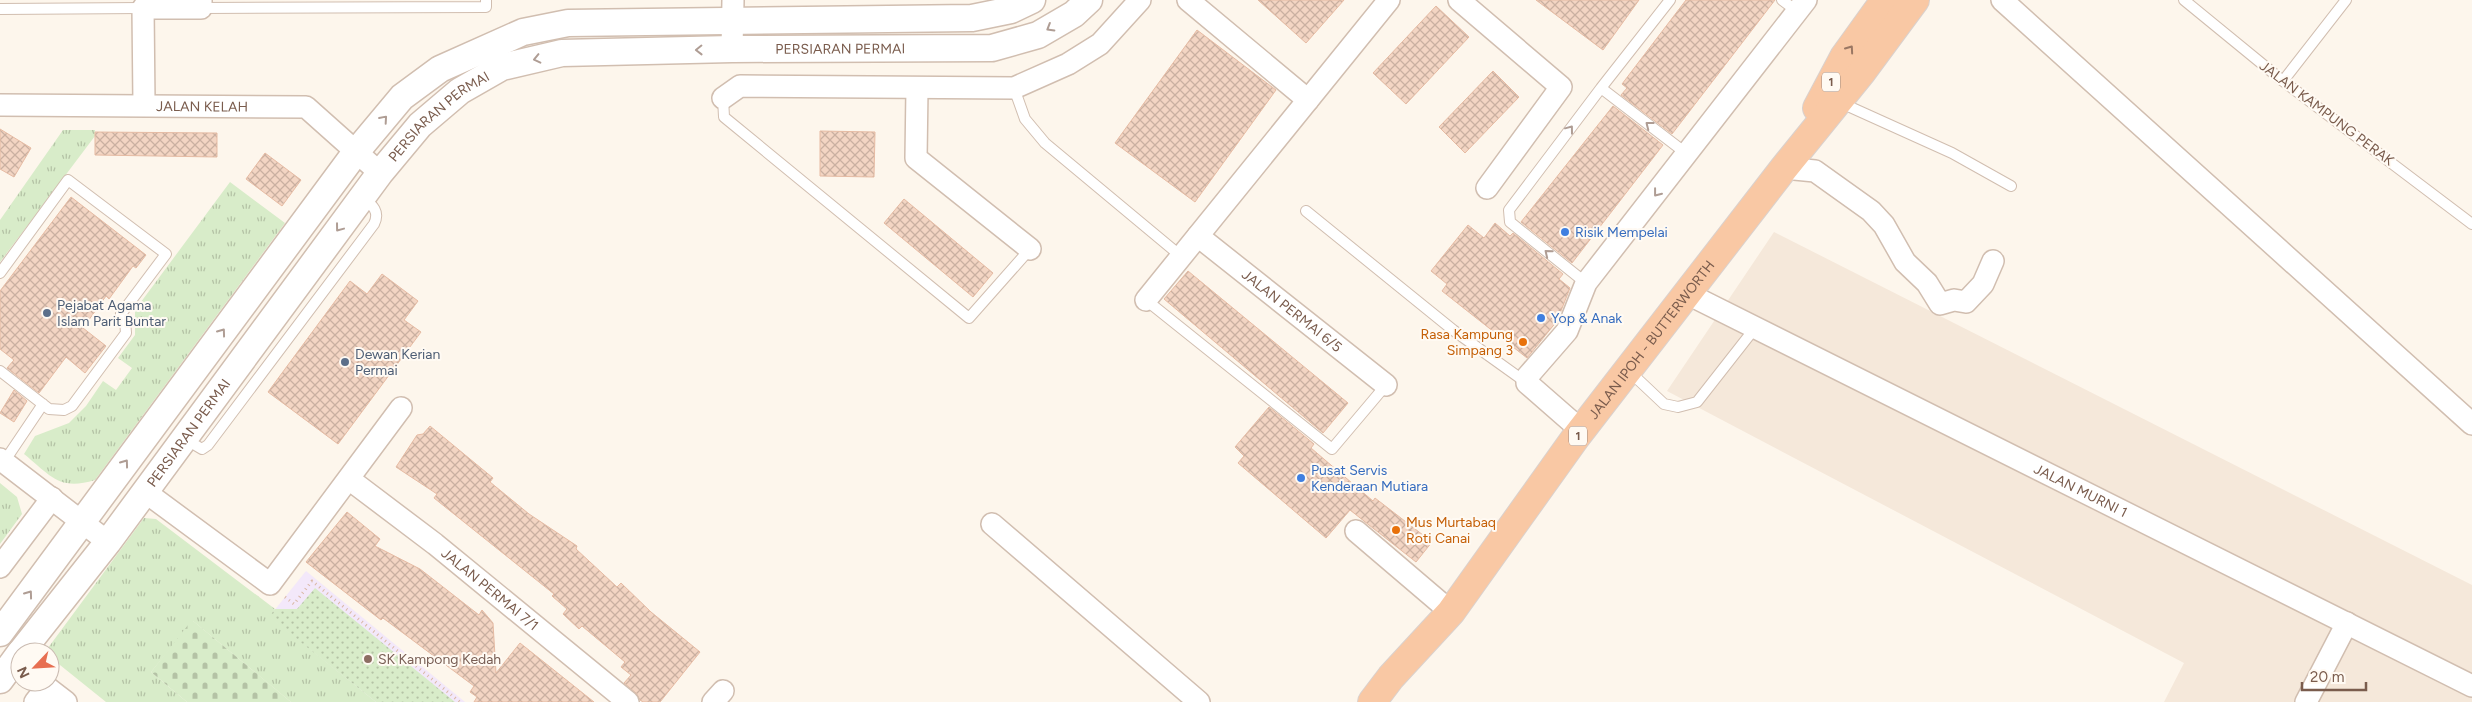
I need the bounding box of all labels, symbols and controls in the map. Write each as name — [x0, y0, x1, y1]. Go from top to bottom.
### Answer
one-way arrow — [1046, 22, 1055, 32]
street label: PERSIARAN PERMAI — [775, 40, 905, 58]
one-way arrow — [694, 45, 702, 55]
one-way arrow — [1844, 45, 1853, 55]
one-way arrow — [532, 53, 541, 64]
street label: JALAN KAMPUNG PERAK — [2256, 57, 2398, 170]
street label: PERSIARAN PERMAI — [385, 68, 493, 165]
road number: 1 — [1822, 72, 1840, 91]
street label: JALAN KELAH — [156, 98, 248, 116]
one-way arrow — [378, 116, 386, 125]
one-way arrow — [1645, 121, 1654, 130]
one-way arrow — [1564, 125, 1573, 135]
one-way arrow — [1654, 187, 1663, 197]
one-way arrow — [336, 222, 345, 232]
place label: Risik Mempelai — [1575, 224, 1668, 241]
marker: Risik Mempelai — [1559, 226, 1571, 238]
one-way arrow — [1545, 250, 1554, 258]
street label: JALAN IPOH - BUTTERWORTH — [1585, 257, 1718, 423]
street label: JALAN PERMAI 6/5 — [1238, 266, 1345, 356]
place label: Pejabat Agama Islam Parit Buntar — [57, 297, 166, 330]
marker: Pejabat Agama Islam Parit Buntar — [41, 307, 53, 319]
place label: Yop & Anak — [1551, 310, 1622, 327]
marker: Yop & Anak — [1535, 312, 1547, 324]
place label: Rasa Kampung Simpang 3 — [1420, 326, 1513, 359]
one-way arrow — [216, 328, 225, 338]
marker: Rasa Kampung Simpang 3 — [1517, 336, 1529, 348]
place label: Dewan Kerian Permai — [355, 346, 440, 379]
marker: Dewan Kerian Permai — [339, 356, 351, 368]
street label: PERSIARAN PERMAI — [144, 376, 234, 490]
road number: 1 — [1569, 426, 1587, 446]
one-way arrow — [120, 460, 128, 469]
street label: JALAN MURNI 1 — [2031, 460, 2130, 521]
place label: Pusat Servis Kenderaan Mutiara — [1311, 462, 1428, 495]
marker: Pusat Servis Kenderaan Mutiara — [1295, 472, 1307, 484]
place label: Mus Murtabaq Roti Canai — [1406, 514, 1496, 547]
marker: Mus Murtabaq Roti Canai — [1390, 524, 1402, 536]
street label: JALAN PERMAI 7/1 — [438, 545, 542, 634]
one-way arrow — [23, 590, 32, 600]
north arrow — [10, 642, 60, 692]
place label: SK Kampong Kedah — [378, 651, 501, 668]
marker: SK Kampong Kedah — [362, 653, 374, 665]
scale bar — [2302, 660, 2366, 692]
text: N — [14, 664, 34, 681]
text: 20 m — [2310, 668, 2344, 686]

